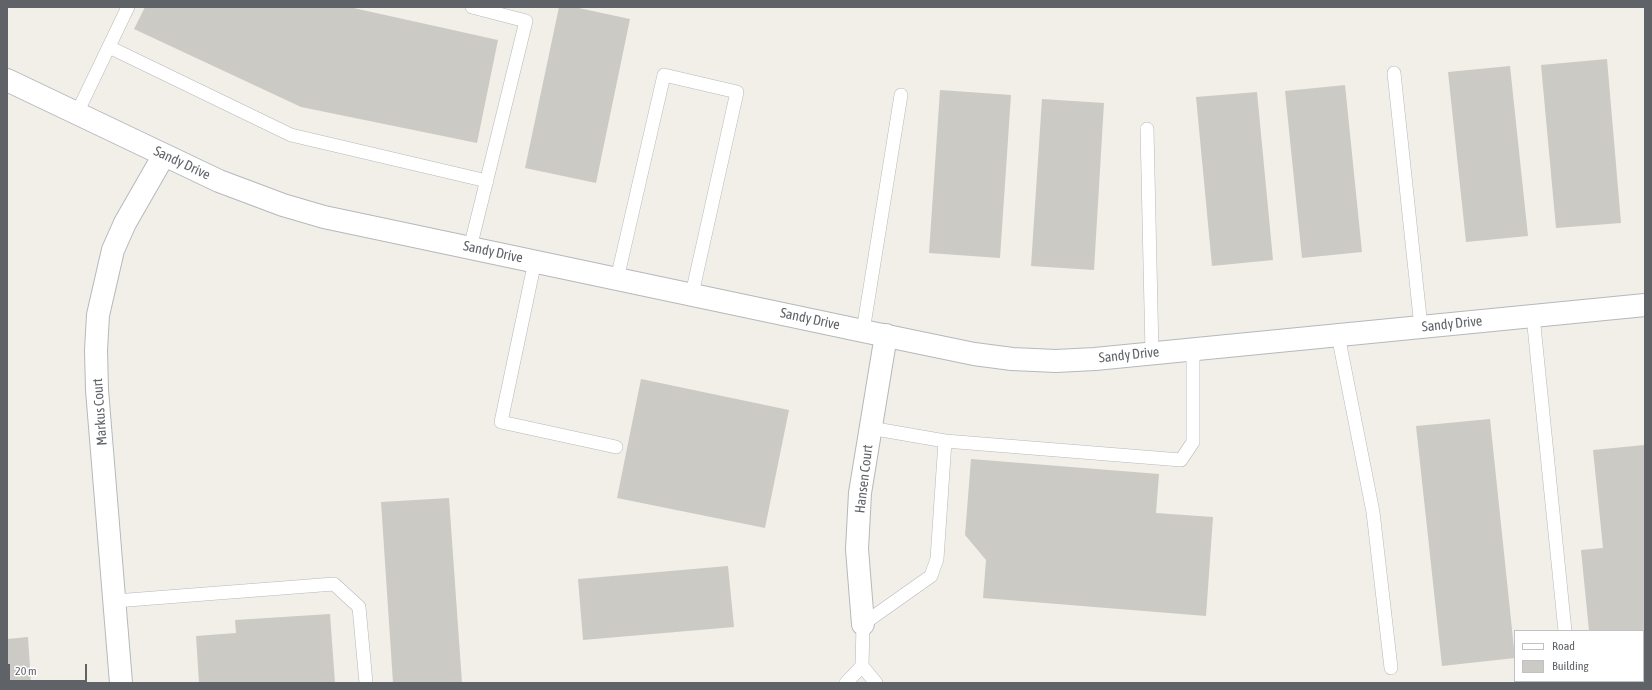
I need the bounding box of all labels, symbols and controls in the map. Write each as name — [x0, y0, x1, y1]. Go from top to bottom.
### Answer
street label: Sandy Drive — [151, 143, 213, 183]
street label: Sandy Drive — [462, 237, 524, 267]
street label: Sandy Drive — [779, 304, 841, 334]
street label: Sandy Drive — [1421, 312, 1483, 336]
street label: Sandy Drive — [1098, 343, 1160, 367]
street label: Markus Court — [89, 378, 111, 446]
street label: Hansen Court — [851, 444, 877, 514]
legend — [1514, 630, 1644, 682]
text: Road — [1552, 639, 1575, 653]
scale bar — [10, 656, 89, 682]
text: Building — [1552, 659, 1589, 673]
text: 20 m — [15, 664, 37, 678]

